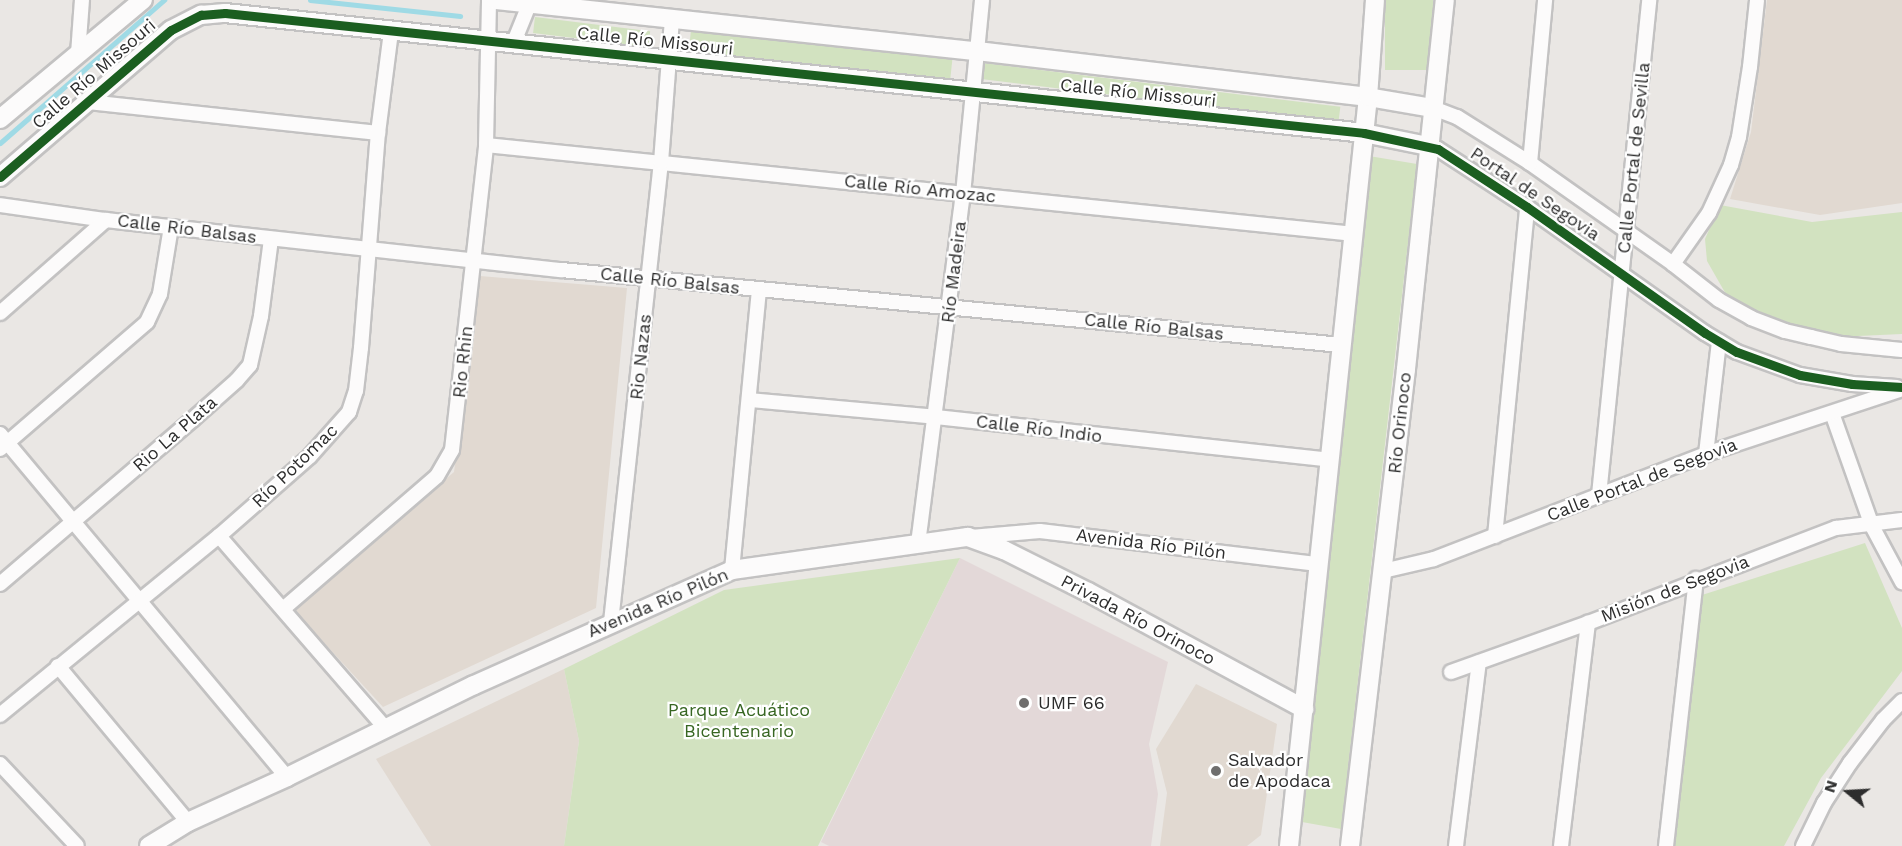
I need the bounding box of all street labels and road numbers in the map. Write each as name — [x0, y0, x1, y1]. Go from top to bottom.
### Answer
street label: Calle Río Missouri — [28, 14, 160, 134]
street label: Calle Río Missouri — [576, 22, 734, 60]
street label: Calle Portal de Sevilla — [1613, 61, 1655, 255]
street label: Calle Río Missouri — [1059, 74, 1217, 112]
street label: Portal de Segovia — [1466, 142, 1604, 246]
street label: Calle Río Amozac — [843, 170, 997, 208]
street label: Calle Río Balsas — [116, 210, 258, 248]
street label: Río Madeira — [937, 220, 971, 324]
street label: Calle Río Balsas — [599, 263, 741, 299]
street label: Calle Río Balsas — [1083, 309, 1225, 345]
street label: Rio Nazas — [626, 313, 656, 401]
street label: Rio Rhin — [448, 325, 478, 399]
street label: Río Orinoco — [1384, 371, 1416, 475]
street label: Rio La Plata — [128, 391, 222, 477]
street label: Calle Río Indio — [975, 411, 1103, 447]
street label: Río Potomac — [248, 420, 342, 512]
street label: Calle Portal de Segovia — [1544, 434, 1740, 526]
street label: Avenida Río Pilón — [1075, 524, 1227, 564]
street label: Misión de Segovia — [1598, 551, 1752, 627]
street label: Avenida Río Pilón — [584, 563, 732, 643]
street label: Privada Río Orinoco — [1057, 570, 1219, 670]

